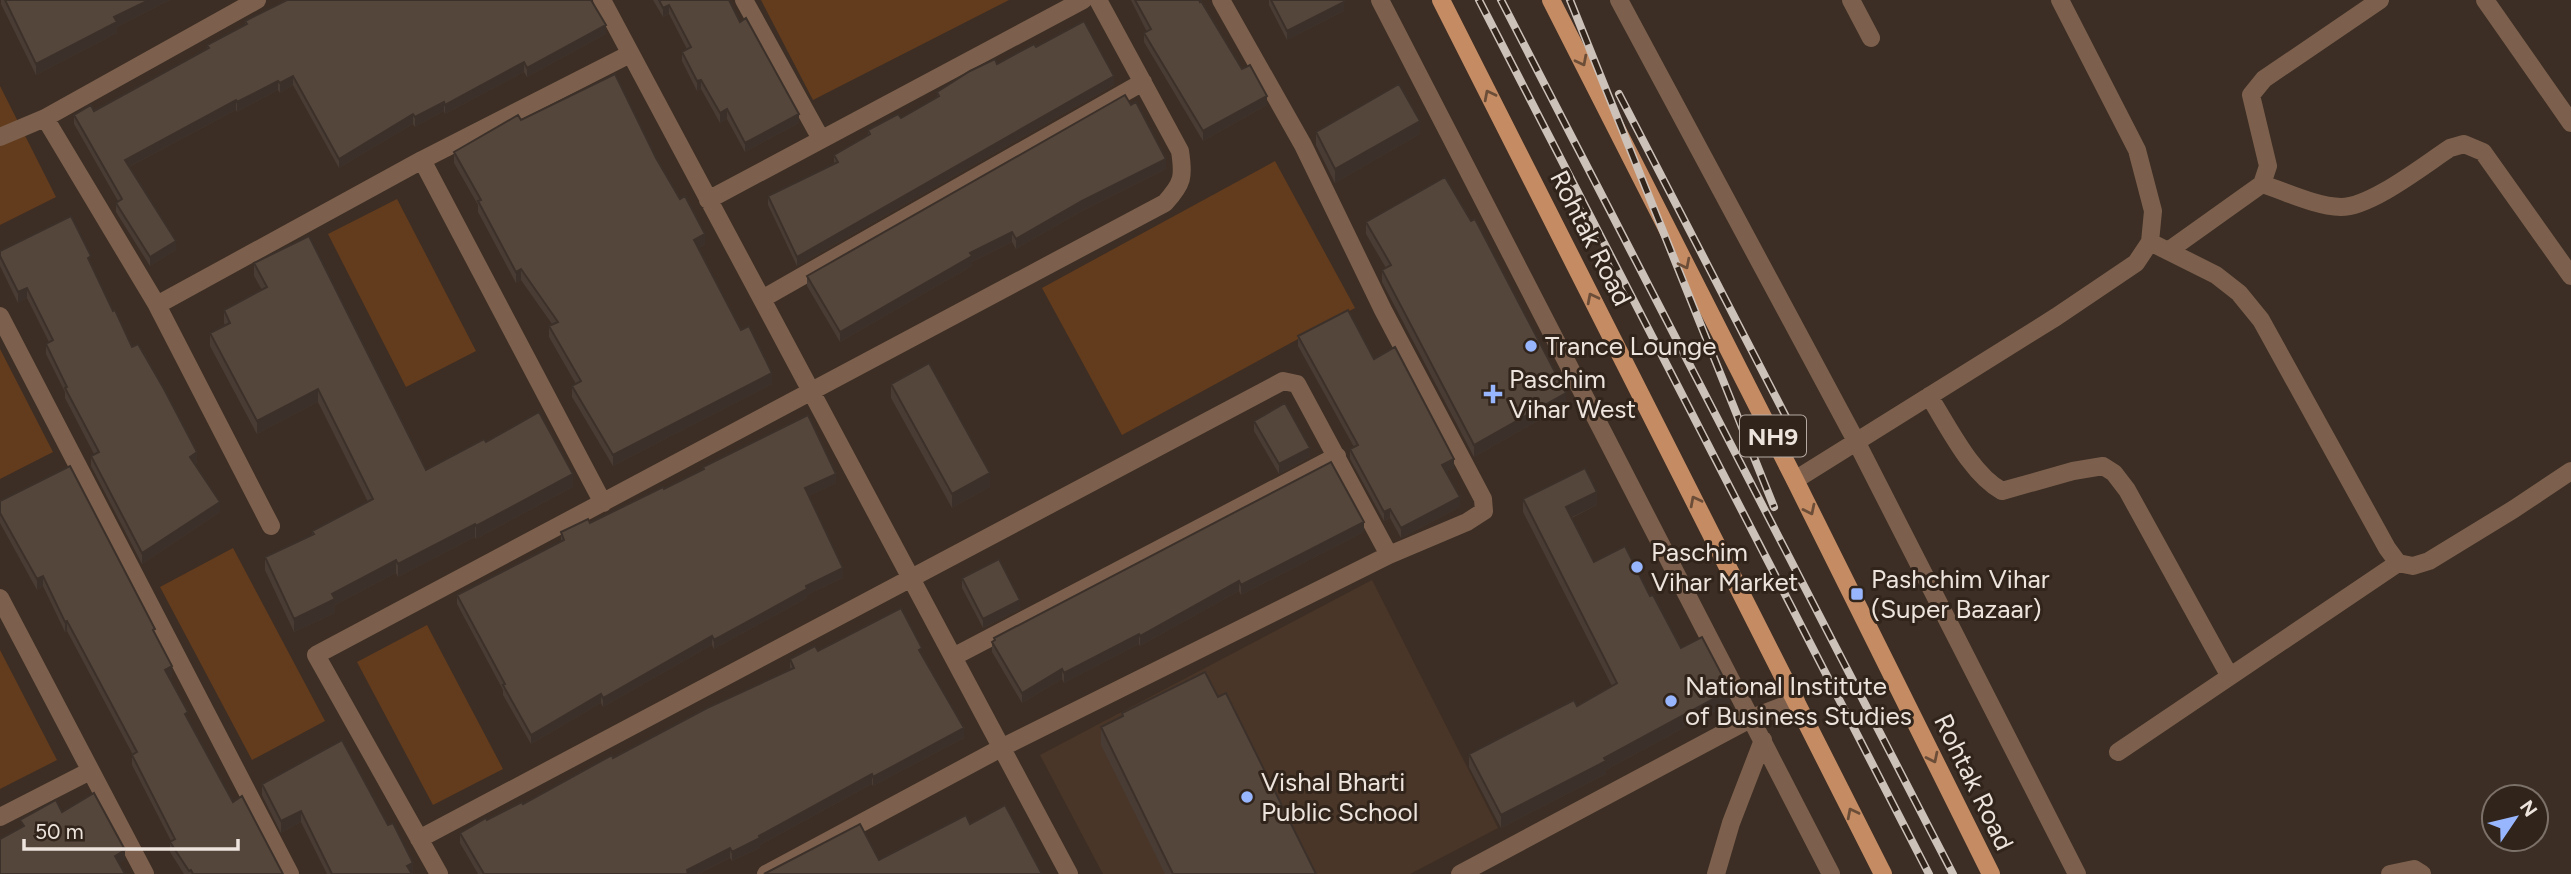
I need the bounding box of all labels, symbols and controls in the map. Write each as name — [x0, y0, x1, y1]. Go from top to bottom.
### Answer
one-way arrow — [1574, 54, 1588, 66]
one-way arrow — [1484, 90, 1498, 102]
street label: Rohtak Road — [1543, 165, 1639, 311]
one-way arrow — [1677, 257, 1691, 269]
one-way arrow — [1586, 293, 1600, 305]
place label: Trance Lounge — [1545, 330, 1716, 362]
marker: Trance Lounge — [1523, 338, 1539, 354]
place label: Paschim Vihar West — [1509, 363, 1636, 425]
marker: Paschim Vihar West — [1483, 384, 1503, 404]
road number: NH9 — [1740, 416, 1806, 456]
one-way arrow — [1689, 496, 1703, 508]
one-way arrow — [1802, 503, 1816, 515]
place label: Paschim Vihar Market — [1651, 536, 1799, 598]
marker: Paschim Vihar Market — [1629, 559, 1645, 575]
place label: Pashchim Vihar (Super Bazaar) — [1871, 563, 2050, 625]
marker: Pashchim Vihar (Super Bazaar) — [1849, 586, 1865, 602]
place label: National Institute of Business Studies — [1685, 670, 1912, 732]
marker: National Institute of Business Studies — [1663, 693, 1679, 709]
street label: Rohtak Road — [1927, 709, 2021, 855]
one-way arrow — [1925, 751, 1939, 763]
place label: Vishal Bharti Public School — [1261, 766, 1418, 828]
north arrow — [2480, 783, 2550, 853]
marker: Vishal Bharti Public School — [1239, 789, 1255, 805]
text: N — [2515, 796, 2542, 821]
scale bar — [24, 808, 238, 852]
one-way arrow — [1847, 808, 1861, 820]
text: 50 m — [35, 819, 84, 844]

